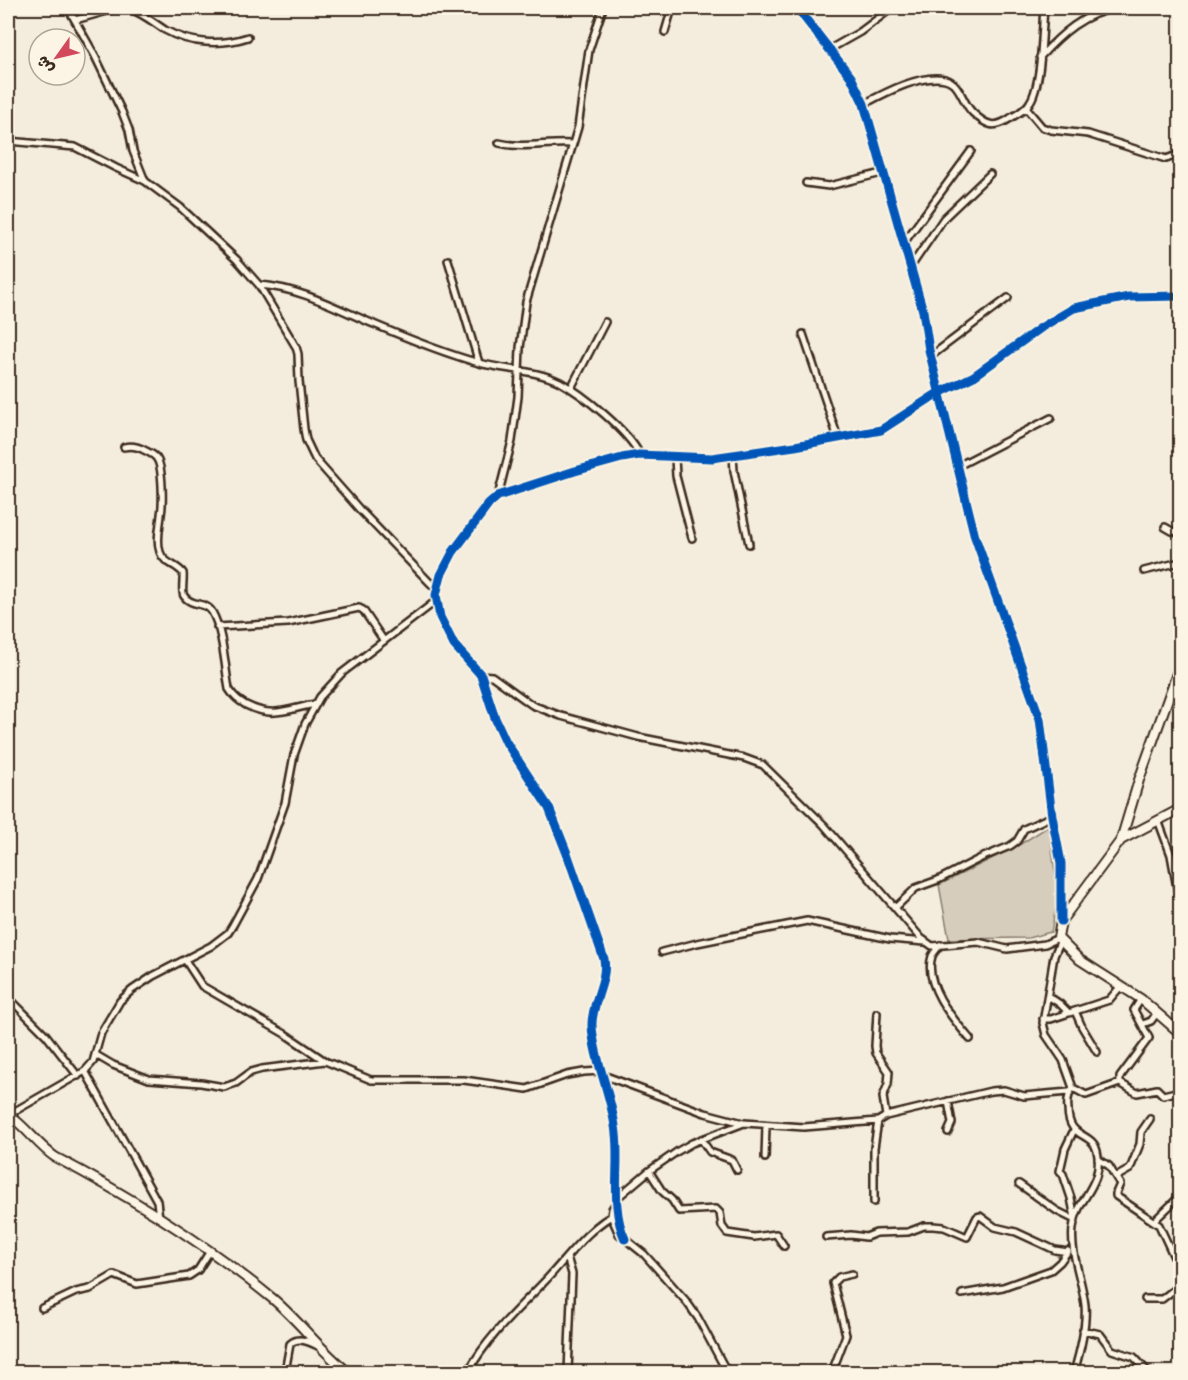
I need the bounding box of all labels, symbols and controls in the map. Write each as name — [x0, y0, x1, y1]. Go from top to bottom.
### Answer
north arrow — [27, 27, 87, 87]
text: ش — [32, 51, 59, 78]

